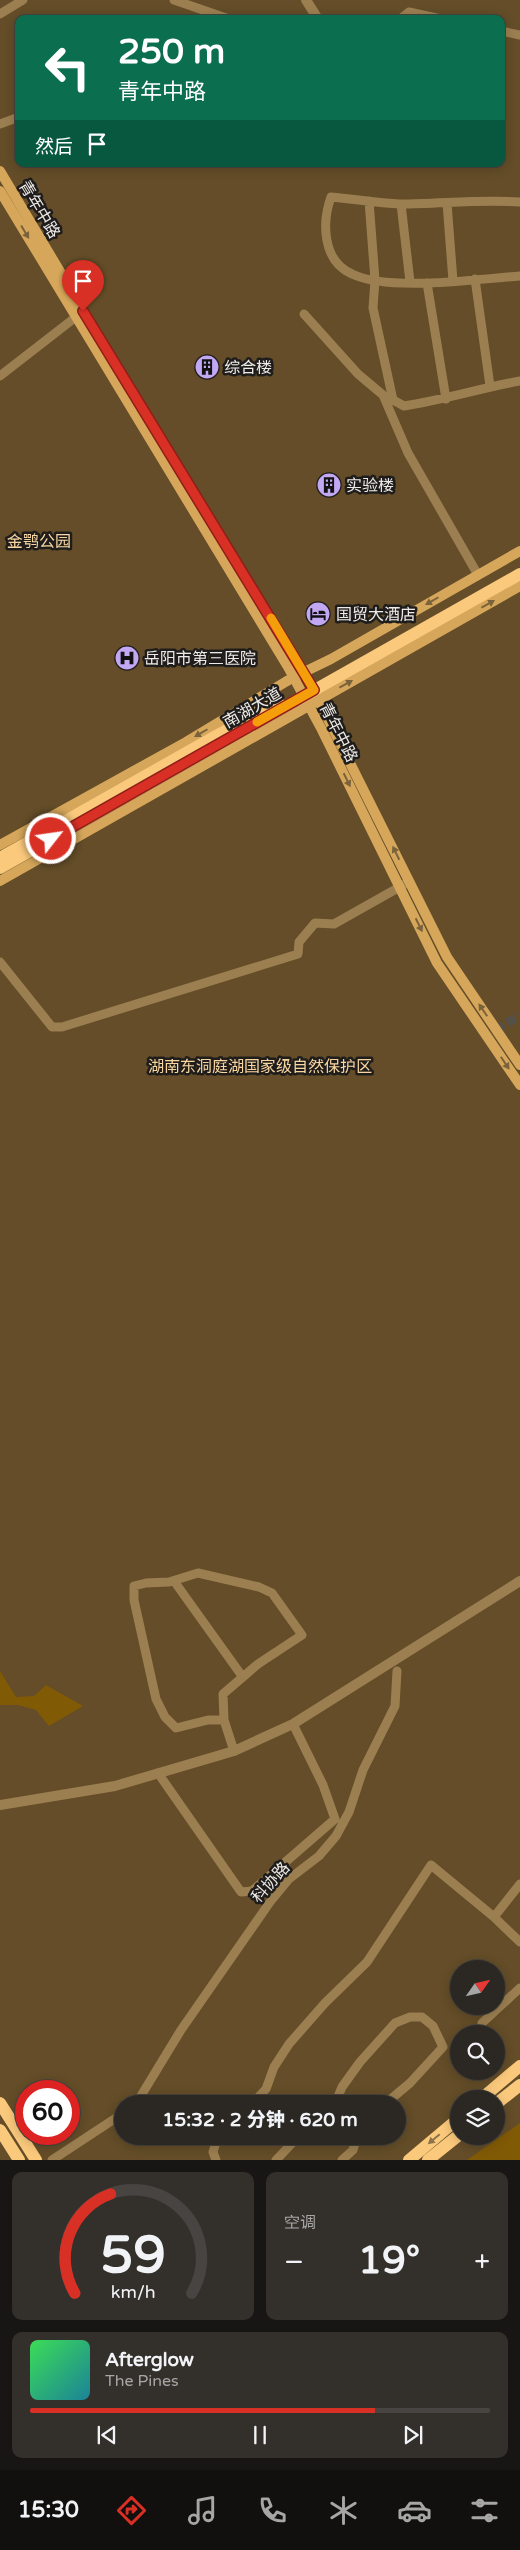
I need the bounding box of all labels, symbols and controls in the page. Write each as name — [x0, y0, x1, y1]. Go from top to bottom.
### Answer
text: 250 m — [118, 31, 225, 73]
icon: left — [35, 35, 100, 100]
text: 青年中路 — [118, 79, 206, 105]
icon: arrive — [83, 130, 111, 158]
text: 然后 — [35, 136, 73, 158]
street label: 青年中路 — [14, 177, 64, 242]
one-way arrow — [21, 226, 30, 239]
pin — [62, 260, 104, 311]
icon: arrive — [69, 267, 97, 295]
building icon: 综合楼 — [194, 354, 220, 380]
place label: 综合楼 — [224, 358, 272, 378]
building icon: 实验楼 — [316, 472, 342, 498]
place label: 实验楼 — [346, 476, 394, 496]
park label: 金鹗公园 — [7, 532, 71, 552]
one-way arrow — [424, 597, 439, 605]
one-way arrow — [481, 600, 495, 608]
hotel icon: 国贸大酒店 — [305, 601, 331, 627]
place label: 国贸大酒店 — [336, 605, 416, 625]
hospital icon: 岳阳市第三医院 — [114, 645, 140, 671]
place label: 岳阳市第三医院 — [144, 649, 256, 669]
one-way arrow — [340, 679, 353, 688]
street label: 南湖大道 — [220, 683, 285, 733]
street label: 青年中路 — [315, 699, 362, 766]
one-way arrow — [194, 729, 207, 738]
one-way arrow — [343, 773, 351, 787]
position arrow — [24, 812, 76, 864]
one-way arrow — [392, 846, 400, 861]
one-way arrow — [415, 918, 423, 933]
one-way arrow — [478, 1004, 488, 1017]
one-way arrow — [500, 1056, 510, 1070]
park label: 湖南东洞庭湖国家级自然保护区 — [148, 1057, 372, 1077]
street label: 科协路 — [247, 1858, 294, 1907]
north arrow — [450, 1960, 505, 2015]
map controls — [450, 1960, 505, 2145]
button: search — [450, 2025, 505, 2080]
speed limit sign: 60 — [15, 2080, 80, 2145]
button: layers — [450, 2090, 505, 2145]
text: 15:32 · 2 分钟 · 620 m — [162, 2109, 358, 2131]
one-way arrow — [428, 2133, 440, 2145]
text: 空调 — [284, 2213, 316, 2233]
text: 59 — [100, 2224, 166, 2287]
text: 19° — [358, 2238, 420, 2284]
text: − — [284, 2245, 304, 2279]
text: + — [474, 2245, 490, 2279]
text: km/h — [111, 2282, 155, 2303]
text: Afterglow — [105, 2349, 194, 2371]
text: The Pines — [105, 2371, 179, 2391]
icon: previous — [93, 2421, 121, 2449]
icon: pause — [246, 2421, 274, 2449]
icon: next — [399, 2421, 427, 2449]
icon: directions — [114, 2493, 149, 2528]
icon: music — [185, 2493, 220, 2528]
icon: phone — [255, 2493, 290, 2528]
icon: climate — [326, 2493, 361, 2528]
icon: car — [397, 2493, 432, 2528]
icon: filters — [467, 2493, 502, 2528]
text: 15:30 — [18, 2497, 79, 2523]

